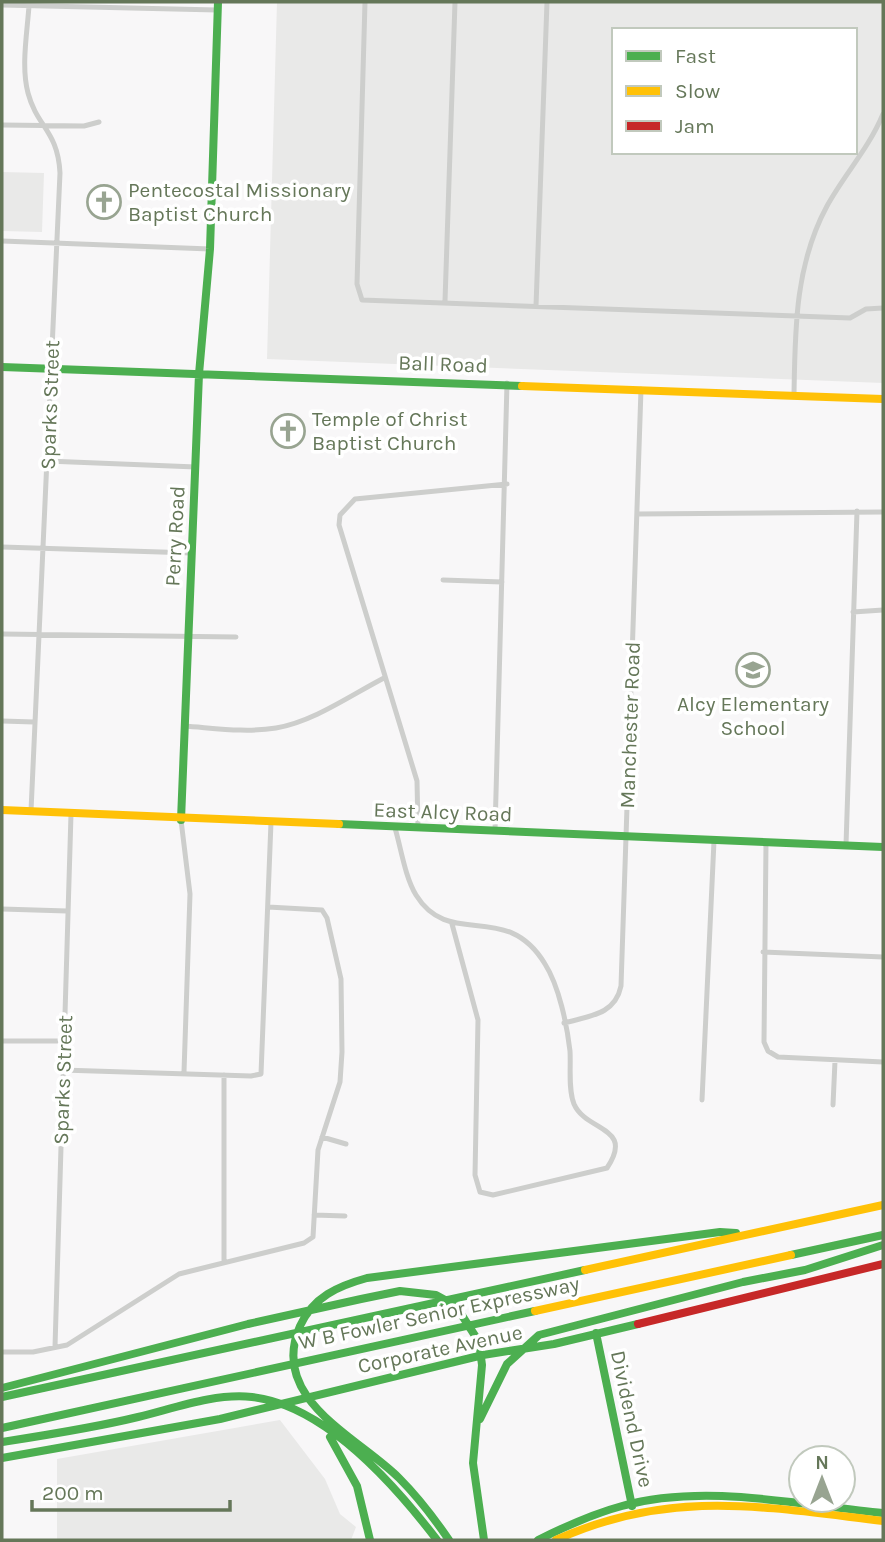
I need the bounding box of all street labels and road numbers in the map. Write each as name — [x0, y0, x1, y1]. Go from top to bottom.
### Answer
street label: Sparks Street — [36, 340, 64, 470]
street label: Ball Road — [398, 350, 488, 378]
street label: Perry Road — [160, 485, 190, 587]
street label: Manchester Road — [615, 641, 645, 809]
street label: East Alcy Road — [373, 798, 513, 826]
street label: Sparks Street — [49, 1015, 77, 1145]
street label: W B Fowler Senior Expressway — [296, 1271, 582, 1355]
street label: Corporate Avenue — [356, 1320, 524, 1378]
street label: Dividend Drive — [606, 1348, 658, 1490]

